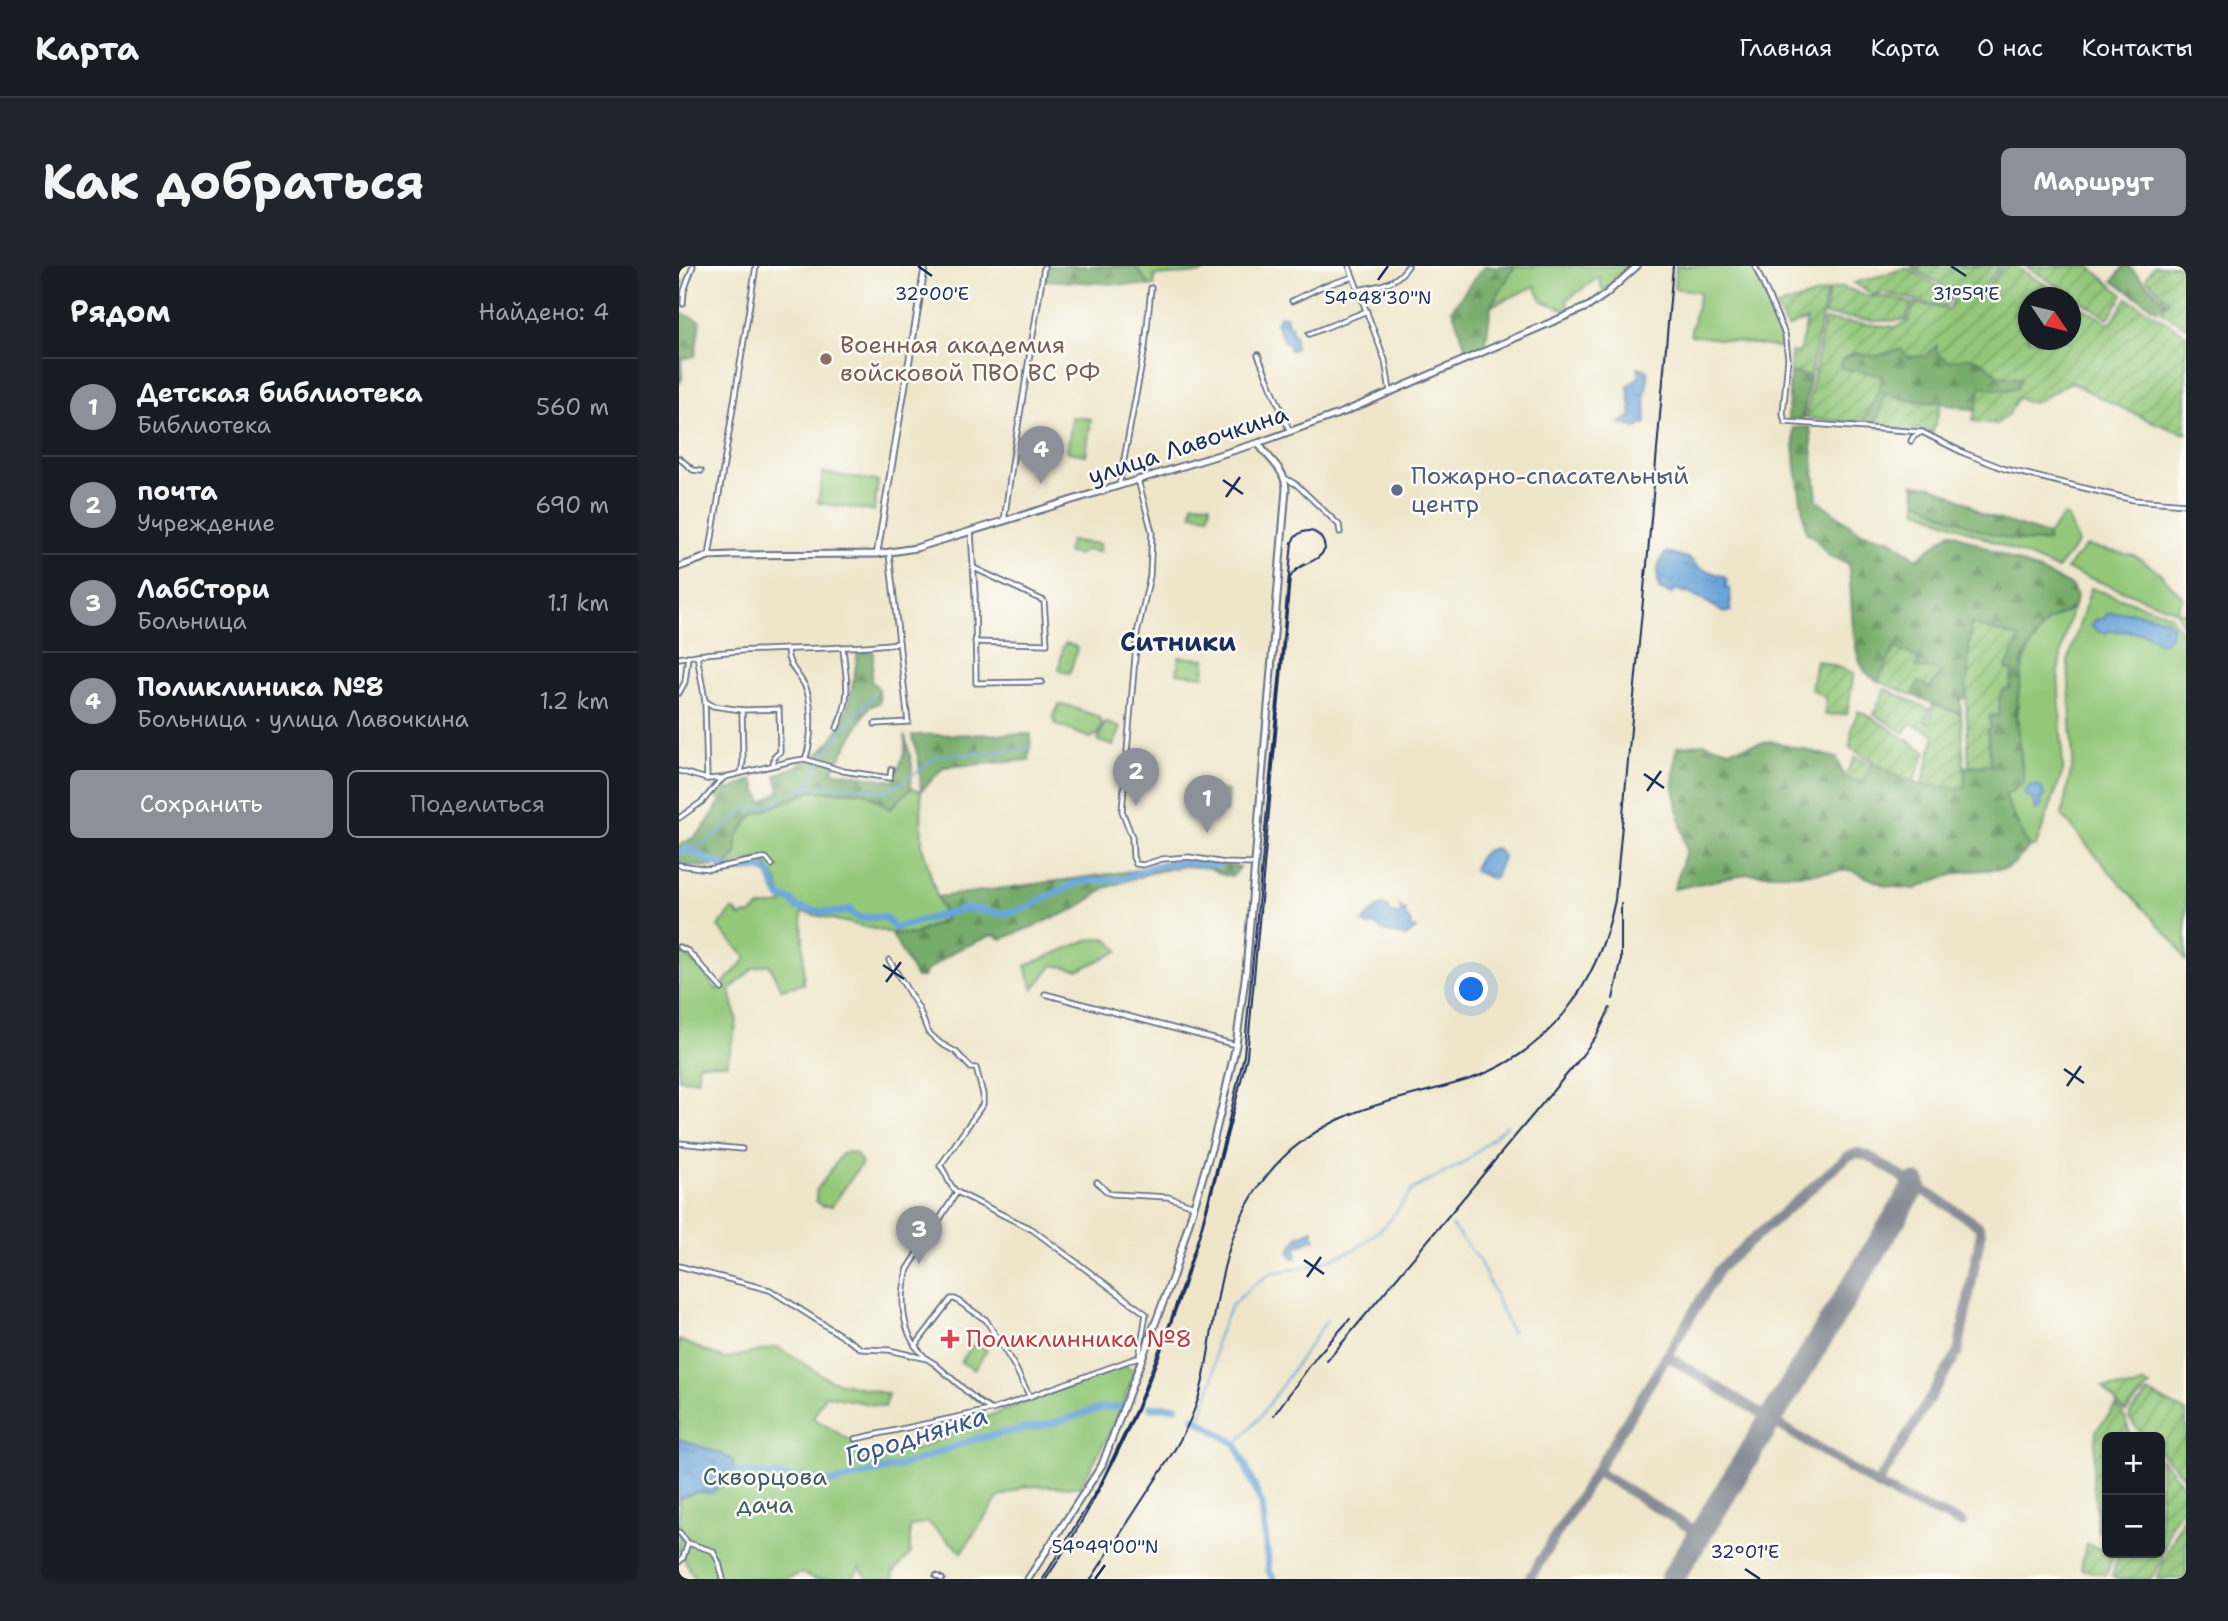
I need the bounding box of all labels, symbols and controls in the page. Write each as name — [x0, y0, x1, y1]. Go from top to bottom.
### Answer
text: Карта — [35, 26, 139, 71]
text: Главная — [1739, 32, 1832, 64]
text: Карта — [1870, 32, 1939, 64]
text: О нас — [1977, 32, 2043, 64]
text: Контакты — [2081, 32, 2193, 64]
button: Маршрут — [2001, 148, 2186, 216]
text: Как добраться — [42, 149, 424, 215]
text: 32°00'E — [895, 282, 969, 306]
text: 31°59'E — [1933, 282, 1999, 306]
text: 54°48'30"N — [1324, 286, 1432, 310]
north arrow — [2018, 287, 2081, 350]
text: Рядом — [70, 291, 170, 332]
text: Найдено: 4 — [479, 297, 609, 327]
place label: Военная академия войсковой ПВО ВС РФ — [840, 329, 1100, 389]
marker: Военная академия войсковой ПВО ВС РФ — [818, 351, 834, 367]
text: Детская библиотека — [137, 375, 423, 410]
text: 1 — [88, 392, 98, 422]
text: 560 m — [536, 392, 609, 422]
street label: улица Лавочкина — [1084, 398, 1292, 492]
text: Библиотека — [137, 410, 271, 440]
pin: 4 — [1018, 426, 1064, 484]
place label: Пожарно-спасательный центр — [1411, 460, 1689, 520]
text: почта — [137, 473, 218, 508]
marker: Пожарно-спасательный центр — [1389, 482, 1405, 498]
text: 2 — [85, 490, 101, 520]
text: 690 m — [535, 490, 609, 520]
text: Учреждение — [137, 508, 275, 538]
text: ЛабСтори — [137, 571, 269, 606]
text: 3 — [85, 588, 101, 618]
text: 1.1 km — [547, 588, 609, 618]
text: Больница — [137, 606, 247, 636]
district label: Ситники — [1120, 624, 1236, 659]
text: Поликлиника №8 — [137, 669, 384, 704]
text: 4 — [85, 686, 101, 716]
text: 1.2 km — [540, 686, 609, 716]
text: Больница · улица Лавочкина — [137, 704, 469, 734]
pin: 2 — [1113, 748, 1159, 806]
button: Сохранить — [70, 770, 333, 838]
button: Поделиться — [347, 770, 609, 838]
pin: 1 — [1184, 775, 1230, 833]
your location — [1454, 972, 1488, 1006]
pin: 3 — [896, 1206, 942, 1264]
place label: Поликлинника №8 — [966, 1323, 1192, 1355]
marker: Поликлинника №8 — [940, 1329, 960, 1349]
water label: Городнянка — [840, 1397, 992, 1474]
map controls — [2102, 1432, 2165, 1558]
button: + — [2102, 1432, 2165, 1495]
park label: Скворцова дача — [703, 1461, 827, 1521]
button: − — [2102, 1495, 2165, 1558]
text: 54°49'00"N — [1051, 1535, 1159, 1559]
text: 32°01'E — [1711, 1540, 1779, 1564]

